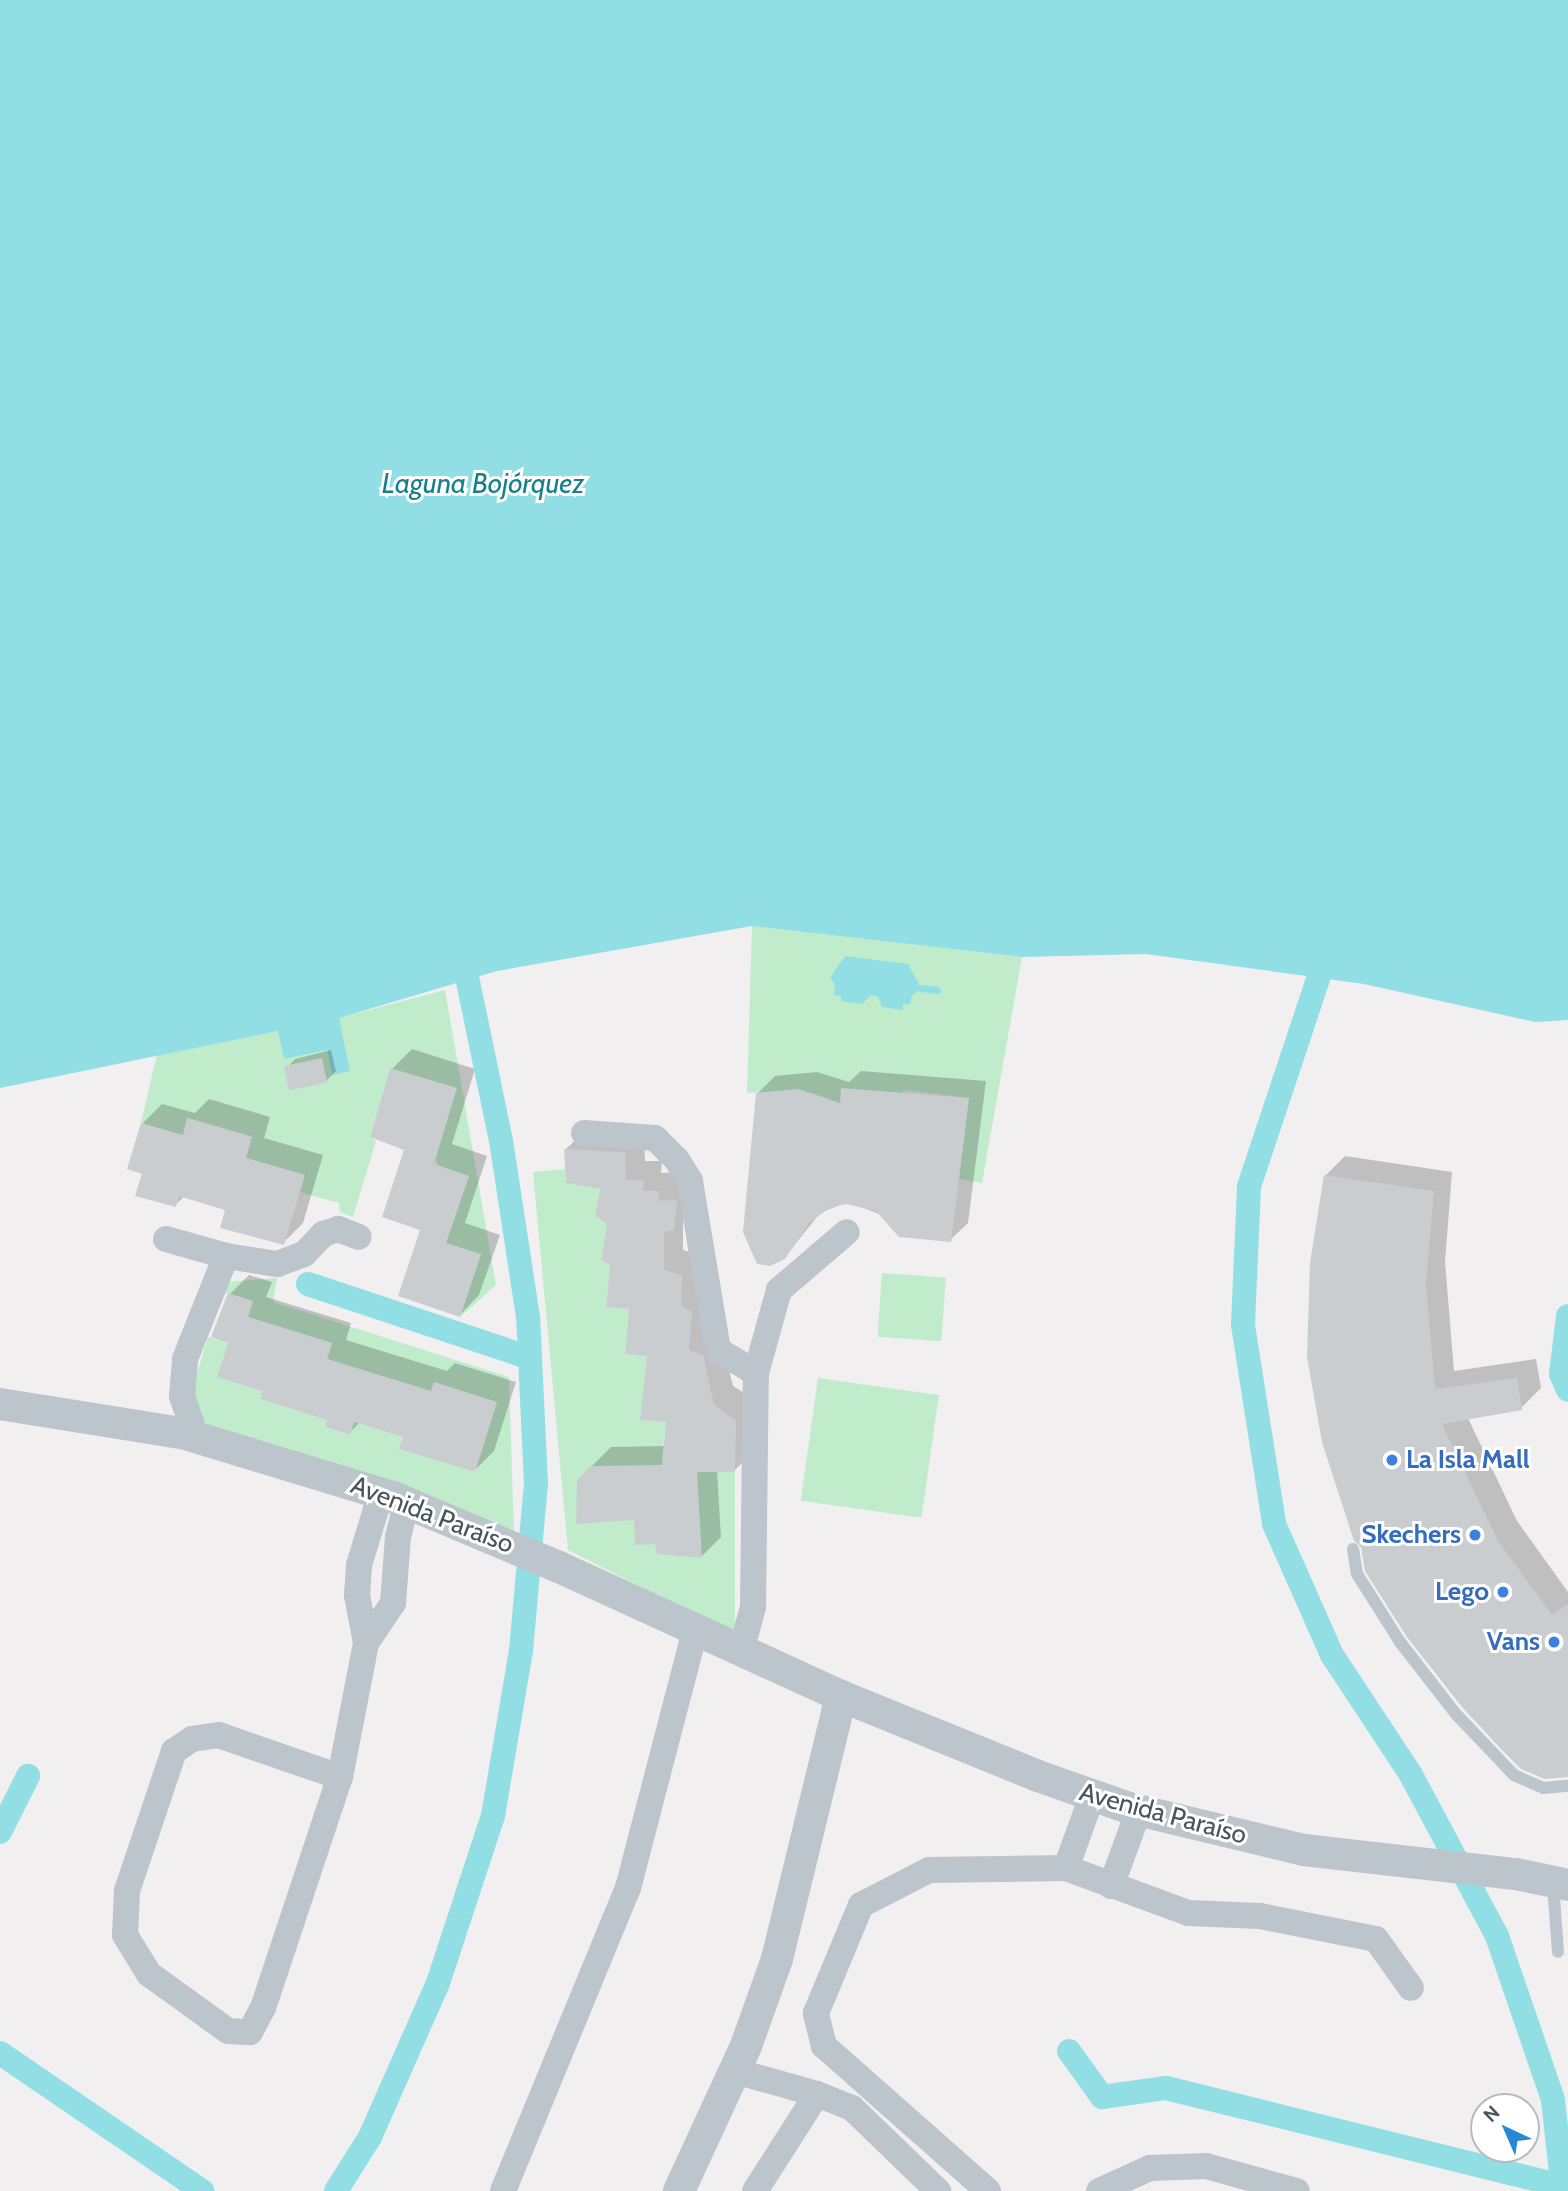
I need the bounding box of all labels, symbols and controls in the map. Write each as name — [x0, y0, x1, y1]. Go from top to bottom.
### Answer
water label: Laguna Bojórquez — [382, 466, 584, 500]
place label: La Isla Mall — [1406, 1444, 1530, 1476]
marker: La Isla Mall — [1384, 1452, 1400, 1468]
street label: Avenida Paraíso — [346, 1470, 518, 1560]
place label: Skechers — [1361, 1519, 1461, 1551]
marker: Skechers — [1467, 1527, 1483, 1543]
place label: Lego — [1435, 1576, 1489, 1608]
marker: Lego — [1495, 1584, 1511, 1600]
place label: Vans — [1487, 1626, 1540, 1658]
marker: Vans — [1546, 1634, 1562, 1650]
street label: Avenida Paraíso — [1076, 1777, 1250, 1851]
north arrow — [1470, 2093, 1540, 2163]
text: N — [1479, 2101, 1504, 2127]

